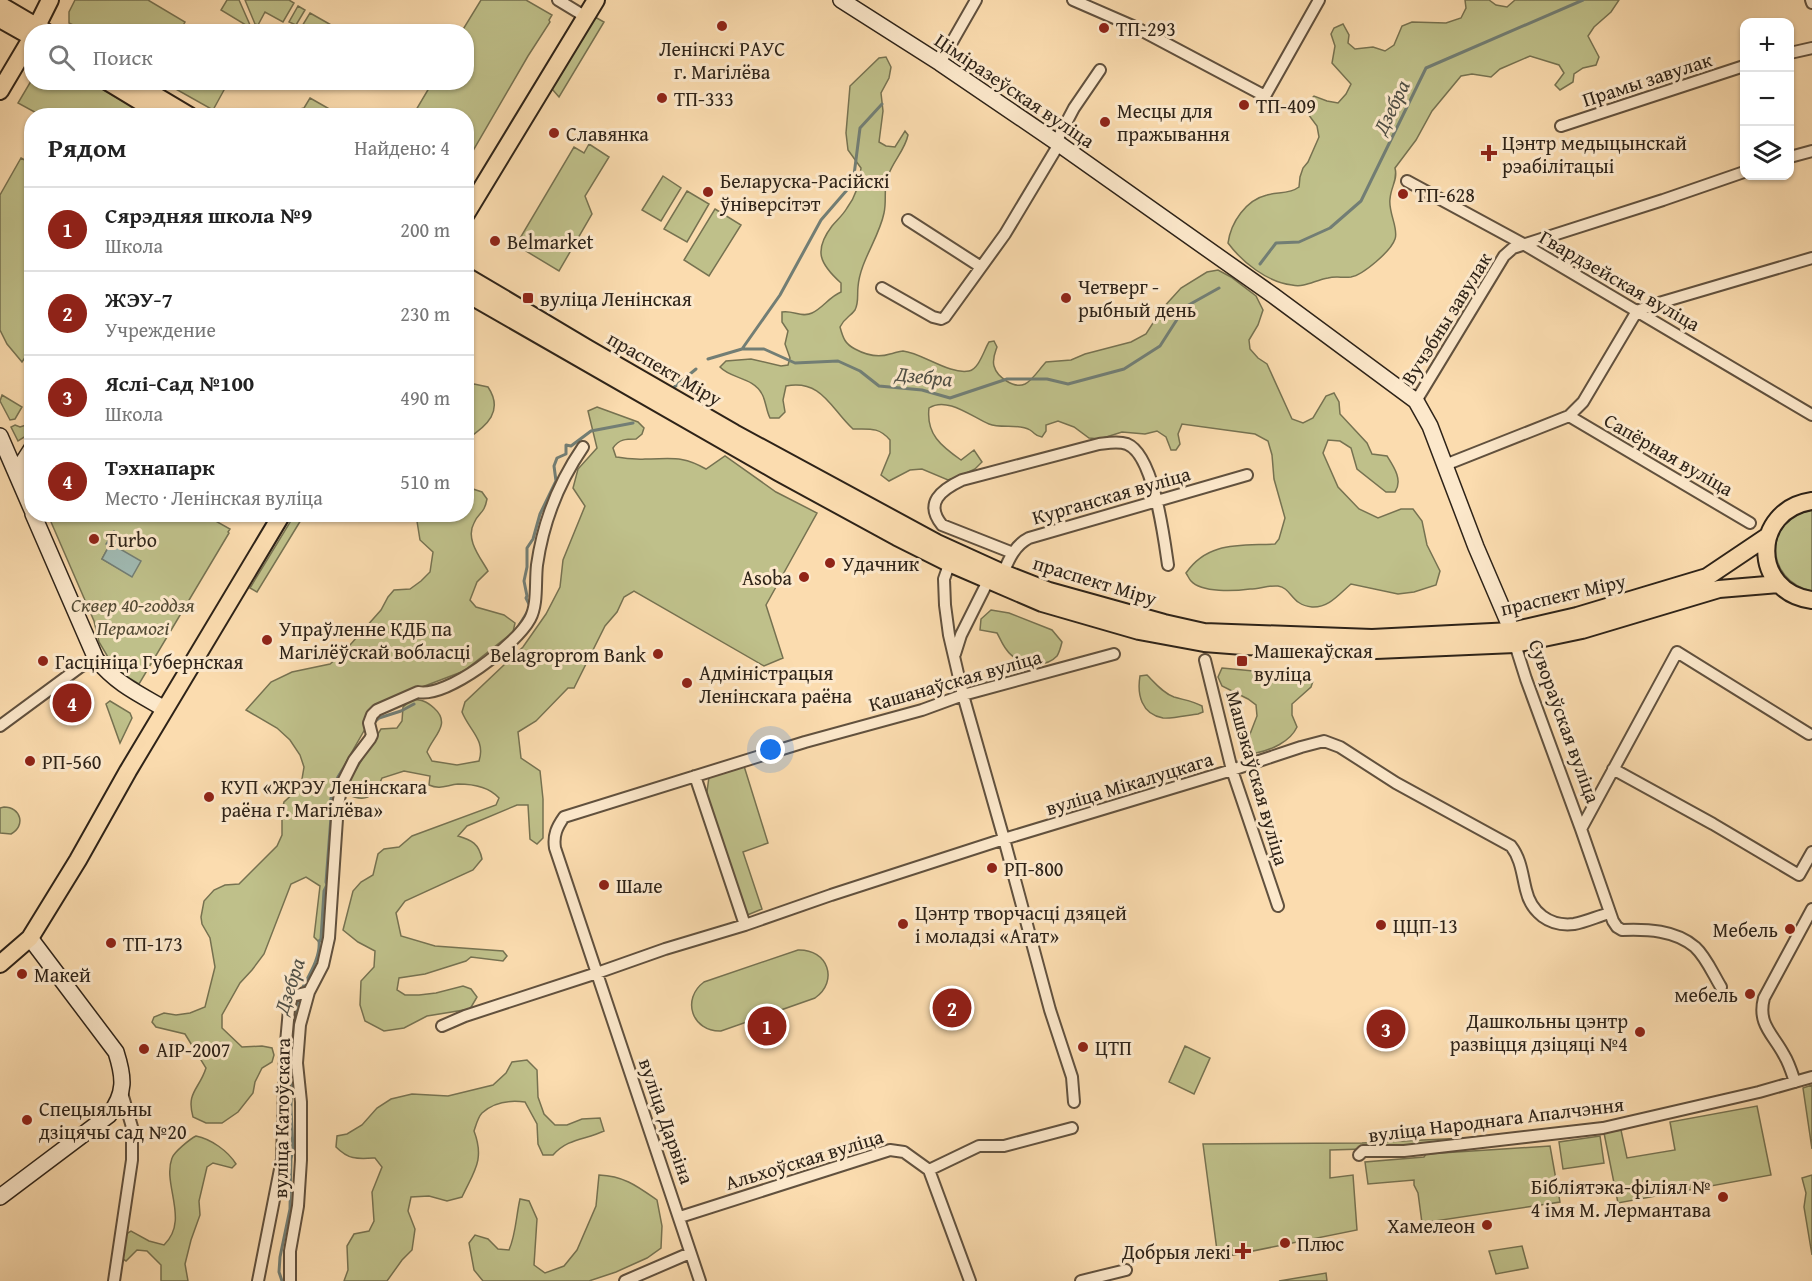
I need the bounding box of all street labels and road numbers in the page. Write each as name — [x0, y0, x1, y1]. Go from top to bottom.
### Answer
street label: Ціміразеўская вуліца — [929, 25, 1101, 155]
street label: Прамы завулак — [1578, 44, 1716, 114]
street label: Гвардзейская вуліца — [1534, 222, 1706, 338]
street label: Вучэбны завулак — [1394, 246, 1499, 390]
street label: праспект Міру — [602, 323, 728, 413]
street label: Сапёрная вуліца — [1599, 405, 1739, 503]
street label: Курганская вуліца — [1028, 458, 1194, 531]
street label: праспект Міру — [1030, 547, 1160, 613]
street label: праспект Міру — [1497, 565, 1629, 623]
street label: Сувораўская вуліца — [1522, 635, 1608, 807]
street label: Кашанаўская вуліца — [865, 641, 1045, 719]
street label: Машэкаўская вуліца — [1219, 687, 1297, 869]
street label: вуліца Мікалуцкага — [1042, 744, 1217, 822]
street label: вуліца Катоўскага — [265, 1037, 297, 1199]
street label: вуліца Дарвіна — [632, 1054, 702, 1188]
street label: вуліца Народнага Апалчэння — [1366, 1089, 1626, 1149]
street label: Альхоўская вуліца — [721, 1121, 887, 1197]

